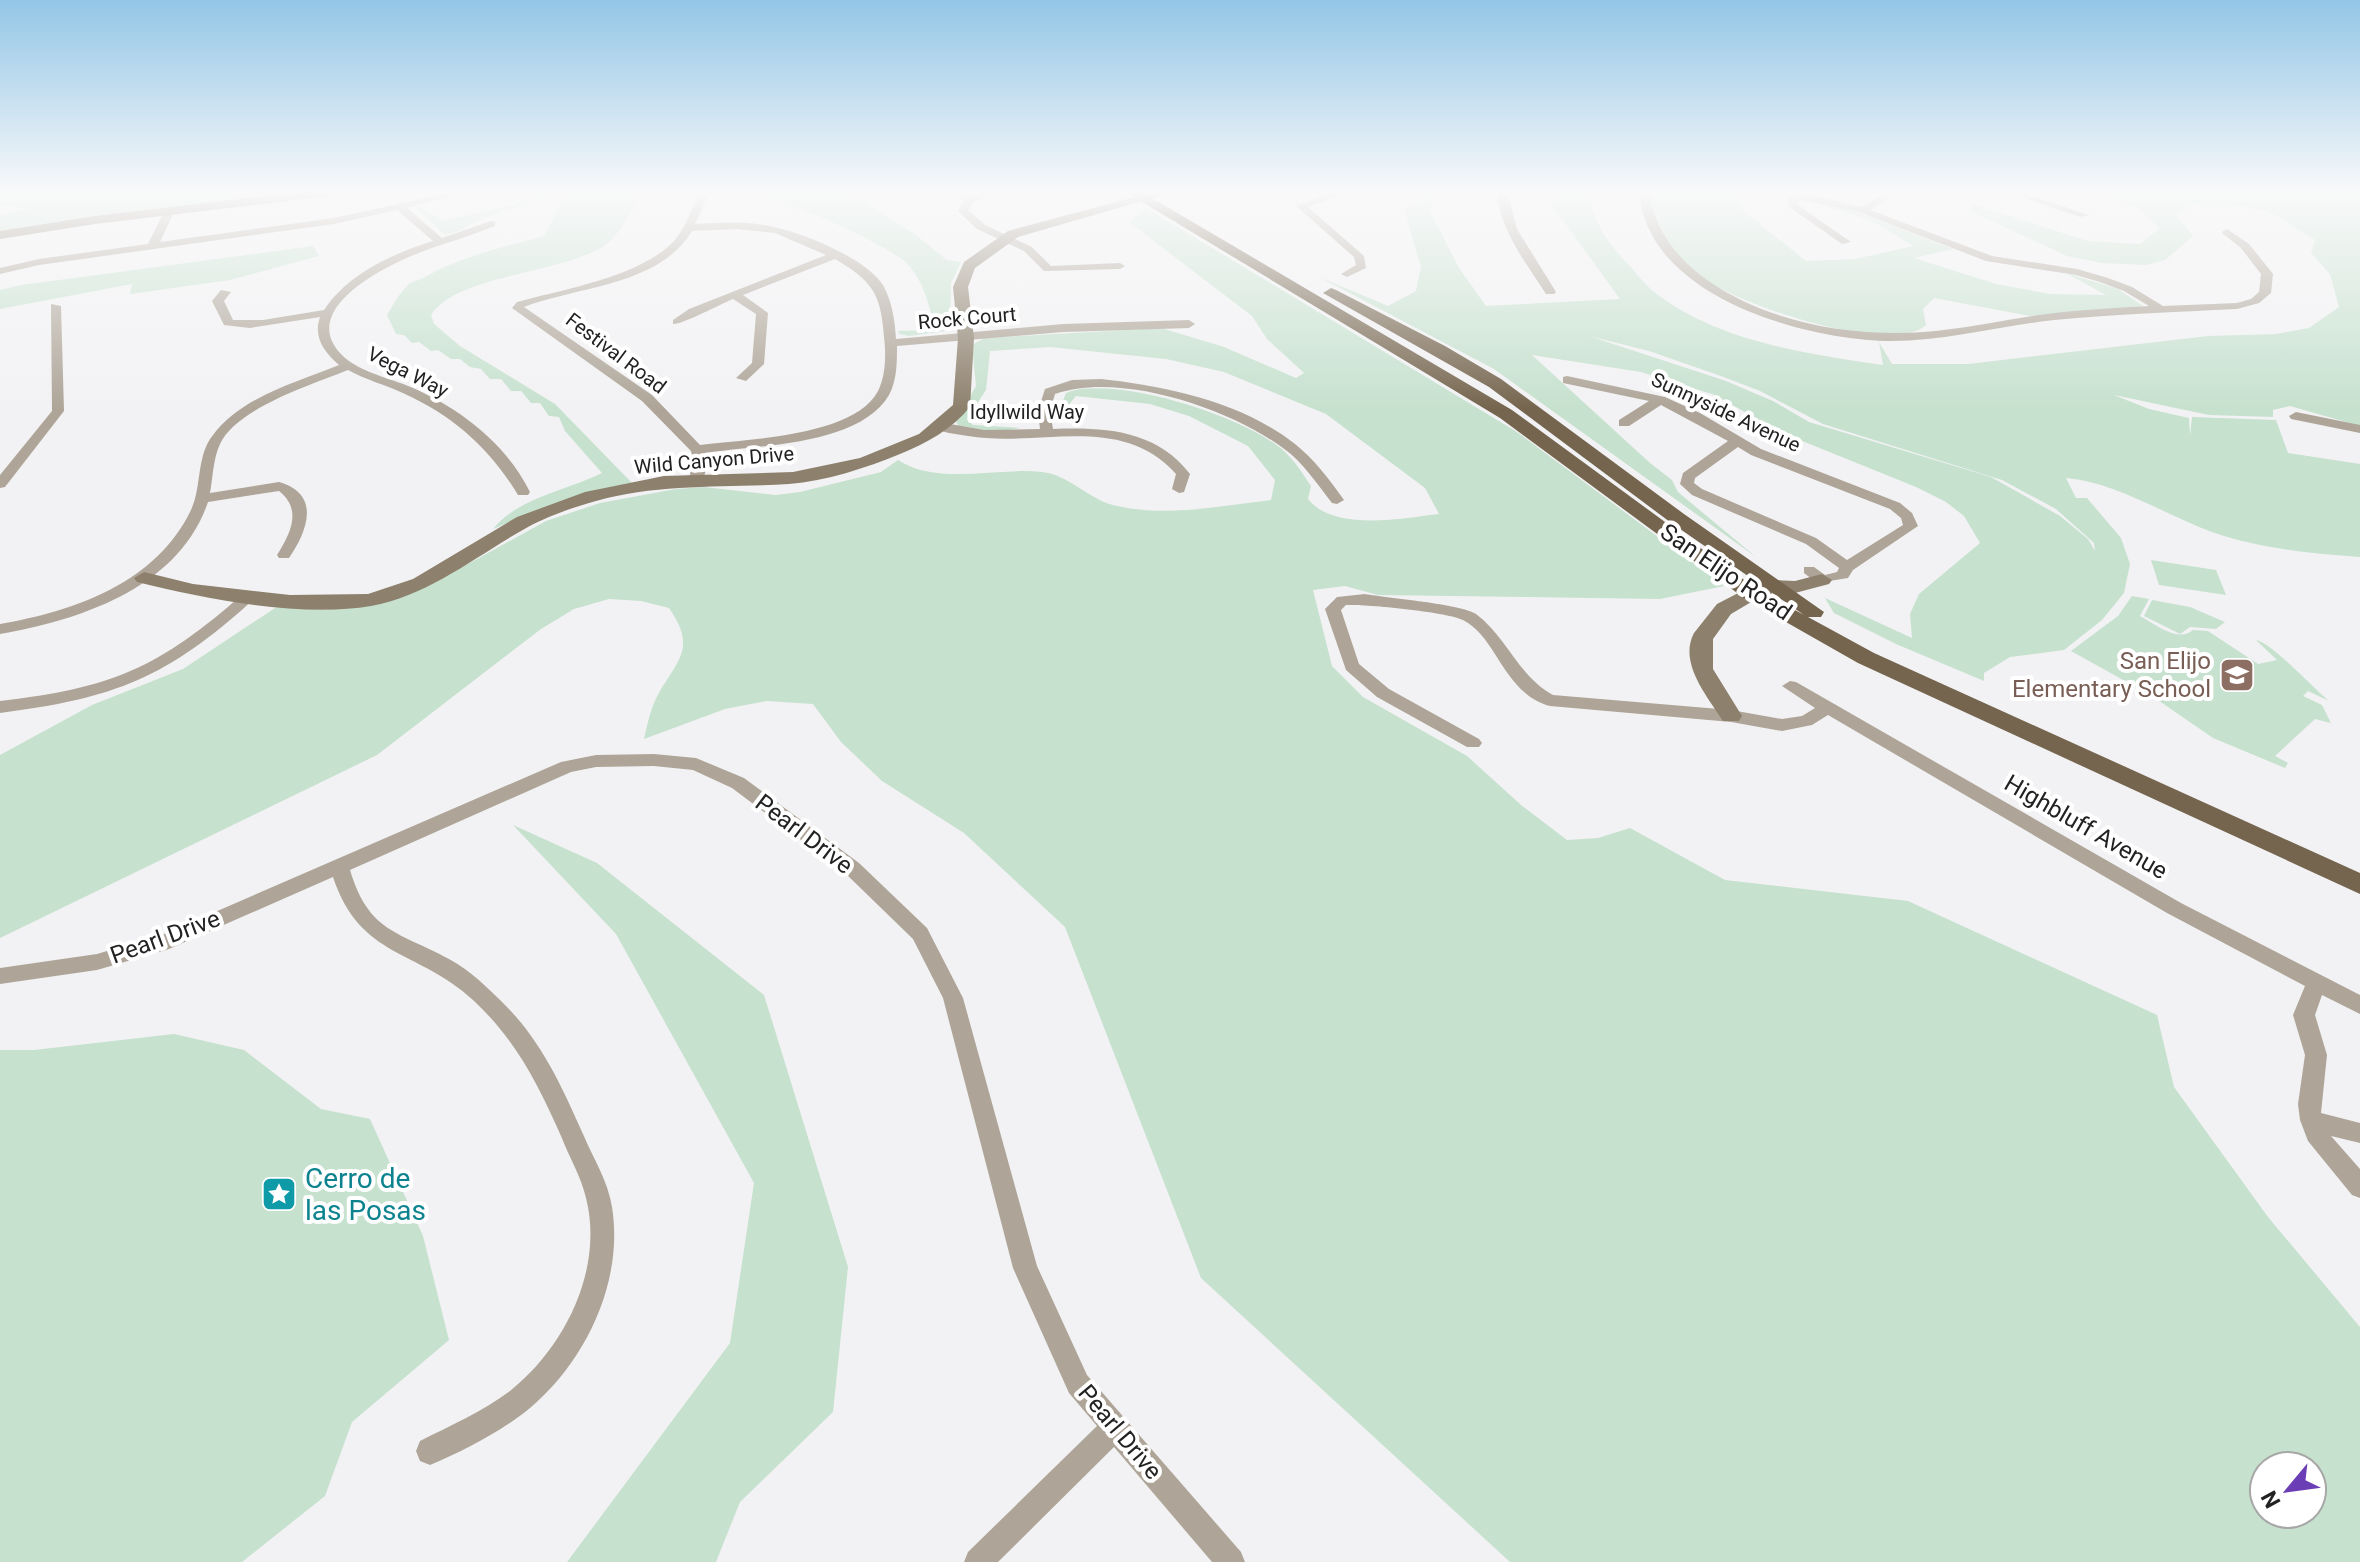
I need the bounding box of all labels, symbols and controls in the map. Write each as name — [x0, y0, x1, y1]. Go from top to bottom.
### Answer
street label: Rock Court — [917, 302, 1017, 334]
street label: Festival Road — [561, 308, 671, 398]
street label: Vega Way — [364, 341, 453, 403]
street label: Sunnyside Avenue — [1648, 367, 1804, 457]
street label: Idyllwild Way — [970, 400, 1085, 424]
street label: Wild Canyon Drive — [633, 441, 795, 479]
street label: San Elijo Road — [1655, 518, 1797, 626]
place label: San Elijo Elementary School — [2012, 647, 2211, 703]
school or university icon: San Elijo Elementary School — [2218, 656, 2256, 694]
street label: Highbluff Avenue — [2000, 769, 2172, 885]
street label: Pearl Drive — [750, 788, 858, 880]
street label: Pearl Drive — [106, 904, 224, 970]
place label: Cerro de las Posas — [305, 1162, 426, 1227]
place icon: Cerro de las Posas — [260, 1175, 298, 1213]
street label: Pearl Drive — [1072, 1379, 1168, 1485]
north arrow — [2248, 1450, 2328, 1530]
text: N — [2256, 1487, 2286, 1512]

